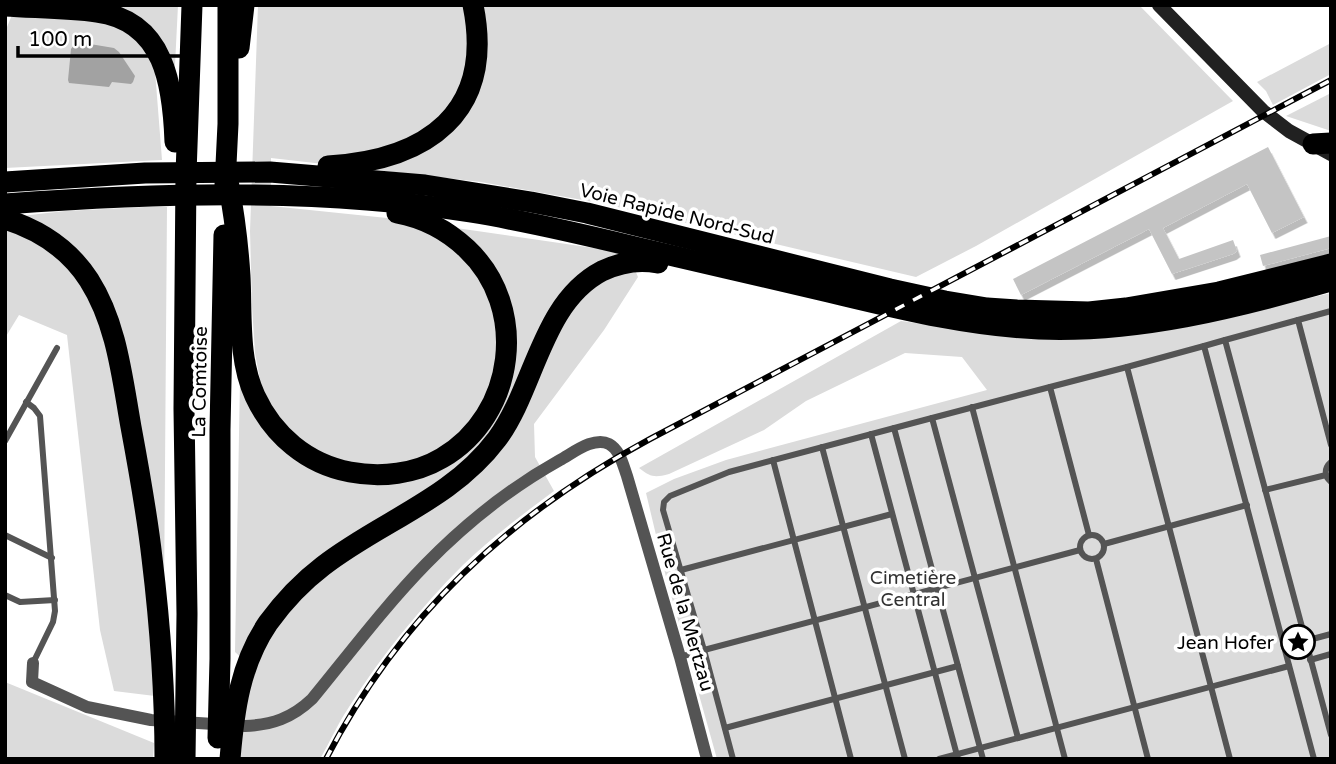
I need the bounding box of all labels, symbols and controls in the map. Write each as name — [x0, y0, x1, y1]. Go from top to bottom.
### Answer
scale bar — [18, 14, 189, 58]
text: 100 m — [28, 27, 92, 52]
street label: Voie Rapide Nord-Sud — [577, 179, 776, 249]
street label: La Comtoise — [188, 326, 212, 438]
street label: Rue de la Mertzau — [652, 530, 718, 694]
park label: Cimetière Central — [870, 567, 956, 611]
place icon: Jean Hofer — [1279, 623, 1317, 661]
place label: Jean Hofer — [1177, 632, 1275, 654]

